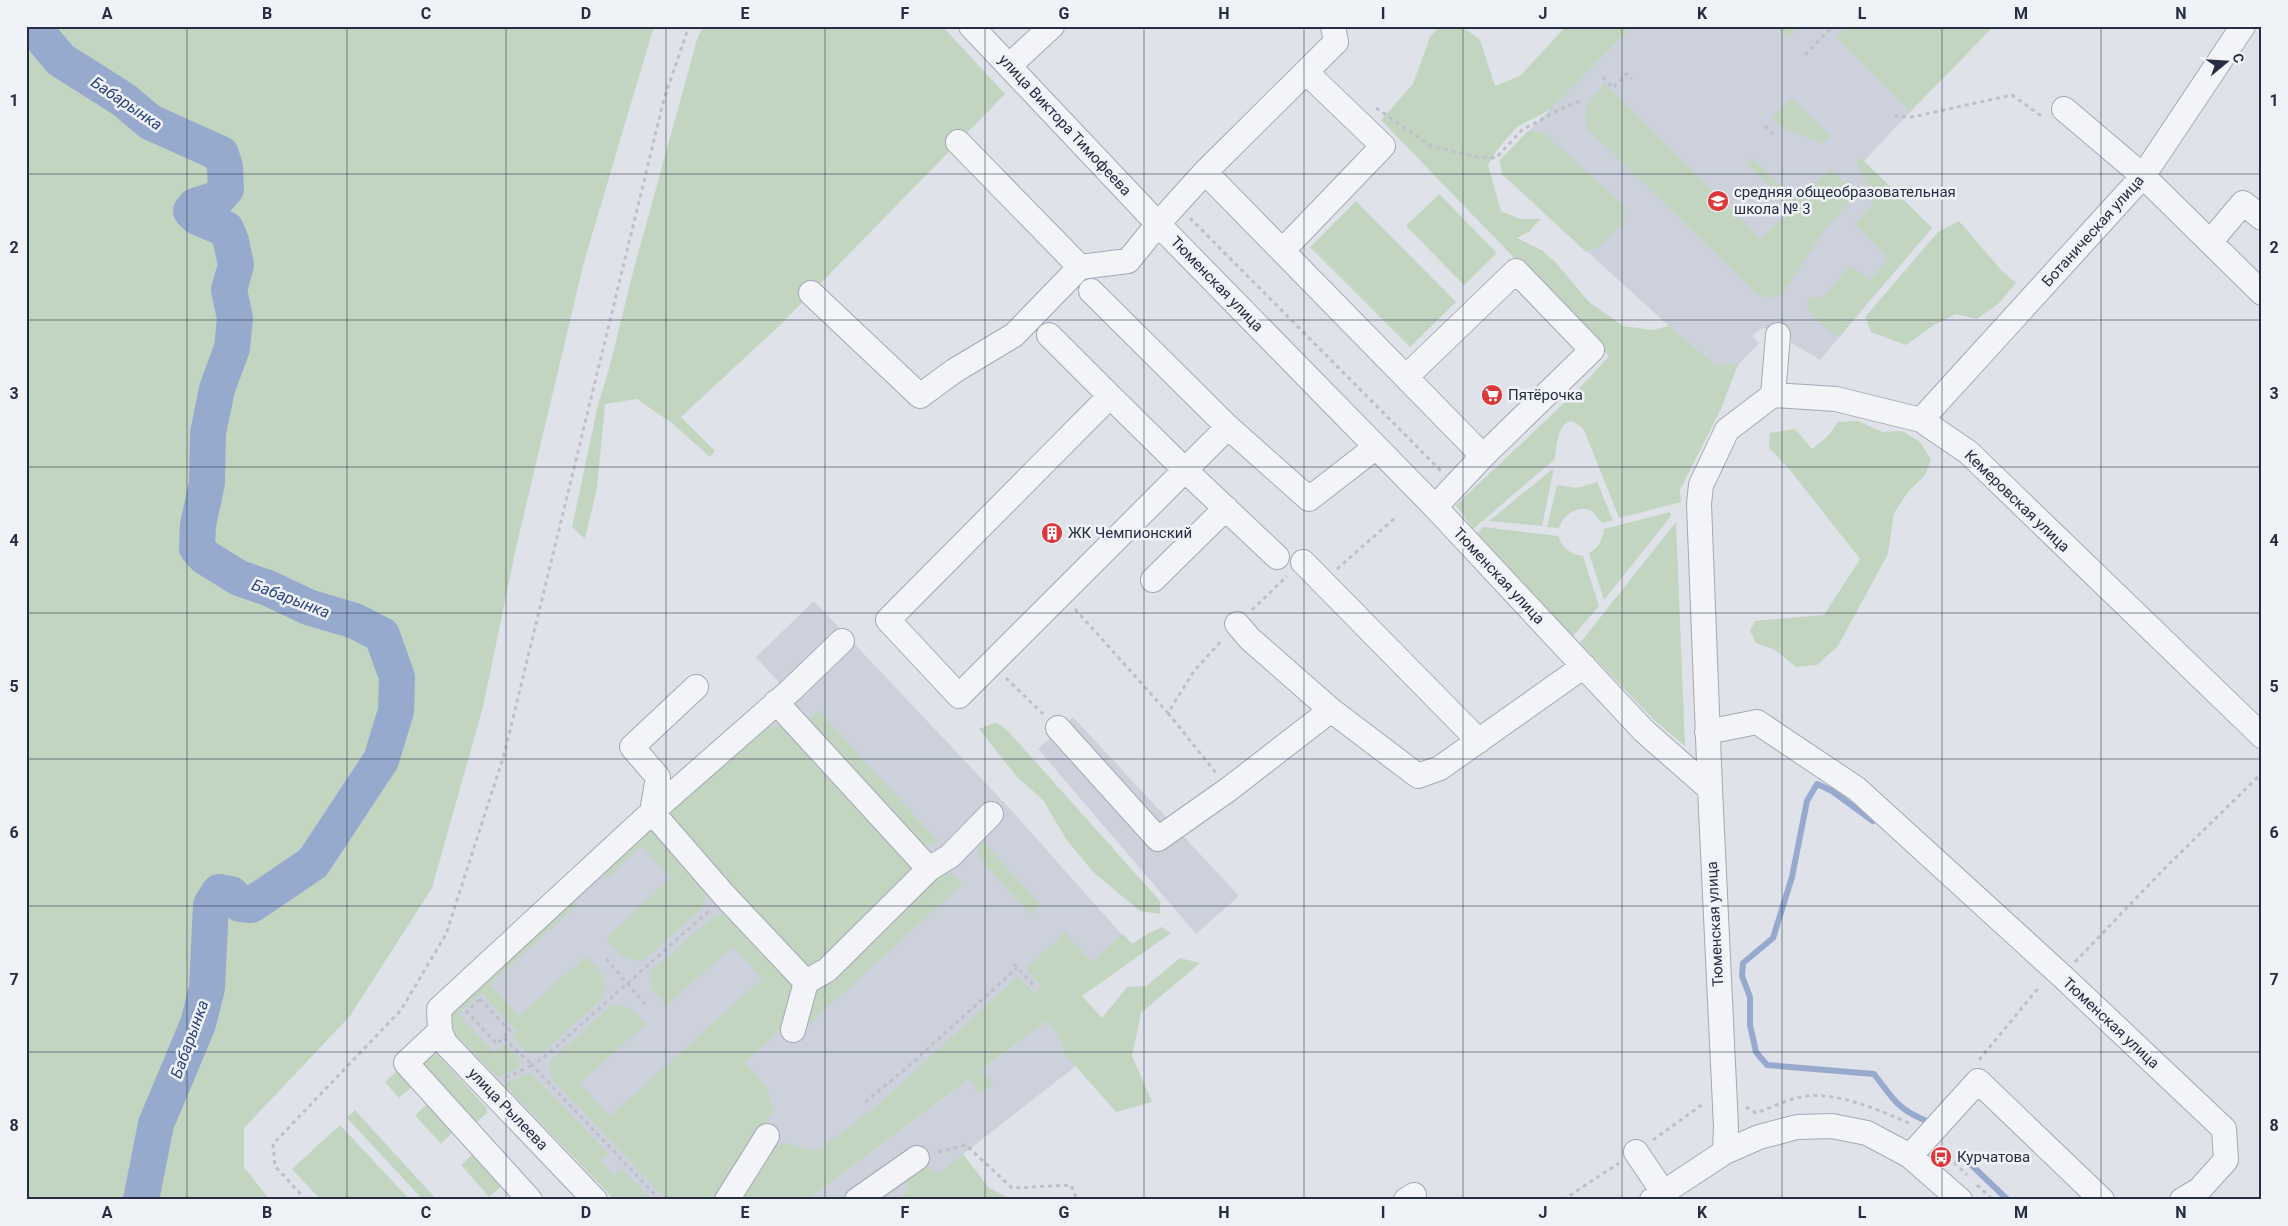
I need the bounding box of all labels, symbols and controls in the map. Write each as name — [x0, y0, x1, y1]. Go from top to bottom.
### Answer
text: A — [102, 4, 113, 23]
text: B — [262, 4, 272, 23]
text: C — [421, 4, 431, 23]
text: D — [581, 4, 591, 23]
text: E — [741, 4, 750, 23]
text: F — [901, 4, 910, 23]
text: G — [1059, 4, 1070, 23]
text: H — [1218, 4, 1230, 23]
text: I — [1381, 4, 1385, 23]
text: J — [1539, 4, 1547, 23]
text: K — [1697, 4, 1708, 23]
text: L — [1858, 4, 1867, 23]
text: M — [2014, 4, 2028, 23]
text: N — [2175, 4, 2187, 23]
north arrow — [2200, 38, 2250, 88]
street label: улица Виктора Тимофеева — [995, 51, 1135, 199]
text: С — [2229, 51, 2247, 65]
water label: Бабарынка — [87, 73, 166, 134]
text: 1 — [9, 91, 19, 110]
text: 1 — [2269, 91, 2279, 110]
street label: Ботаническая улица — [2038, 172, 2148, 290]
place label: средняя общеобразовательная школа № 3 — [1734, 183, 1956, 218]
school or university icon: средняя общеобразовательная школа № 3 — [1706, 189, 1730, 213]
street label: Тюменская улица — [1167, 233, 1267, 335]
text: 2 — [9, 238, 19, 257]
text: 2 — [2269, 238, 2279, 257]
supermarket icon: Пятёрочка — [1480, 383, 1504, 407]
text: 3 — [9, 384, 19, 403]
text: 3 — [2269, 384, 2279, 403]
place label: Пятёрочка — [1508, 386, 1583, 404]
street label: Кемеровская улица — [1961, 446, 2073, 556]
building icon: ЖК Чемпионский — [1040, 521, 1064, 545]
place label: ЖК Чемпионский — [1068, 524, 1192, 542]
street label: Тюменская улица — [1450, 524, 1548, 628]
text: 4 — [9, 531, 19, 550]
text: 4 — [2269, 531, 2279, 550]
water label: Бабарынка — [249, 575, 332, 622]
text: 5 — [9, 677, 19, 696]
text: 5 — [2269, 677, 2279, 696]
text: 6 — [9, 823, 19, 842]
text: 6 — [2269, 823, 2279, 842]
street label: Тюменская улица — [1703, 861, 1727, 987]
text: 7 — [9, 970, 19, 989]
text: 7 — [2269, 970, 2279, 989]
street label: Тюменская улица — [2059, 974, 2163, 1072]
water label: Бабарынка — [167, 997, 212, 1081]
street label: улица Рылеева — [464, 1064, 552, 1154]
text: 8 — [9, 1116, 19, 1135]
text: 8 — [2269, 1116, 2279, 1135]
bus stop icon: Курчатова — [1929, 1145, 1953, 1169]
place label: Курчатова — [1957, 1148, 2030, 1166]
text: A — [102, 1203, 113, 1222]
text: B — [262, 1203, 272, 1222]
text: C — [421, 1203, 431, 1222]
text: D — [581, 1203, 591, 1222]
text: E — [741, 1203, 750, 1222]
text: F — [901, 1203, 910, 1222]
text: G — [1059, 1203, 1070, 1222]
text: H — [1218, 1203, 1230, 1222]
text: I — [1381, 1203, 1385, 1222]
text: J — [1539, 1203, 1547, 1222]
text: K — [1697, 1203, 1708, 1222]
text: L — [1858, 1203, 1867, 1222]
text: M — [2014, 1203, 2028, 1222]
text: N — [2175, 1203, 2187, 1222]

